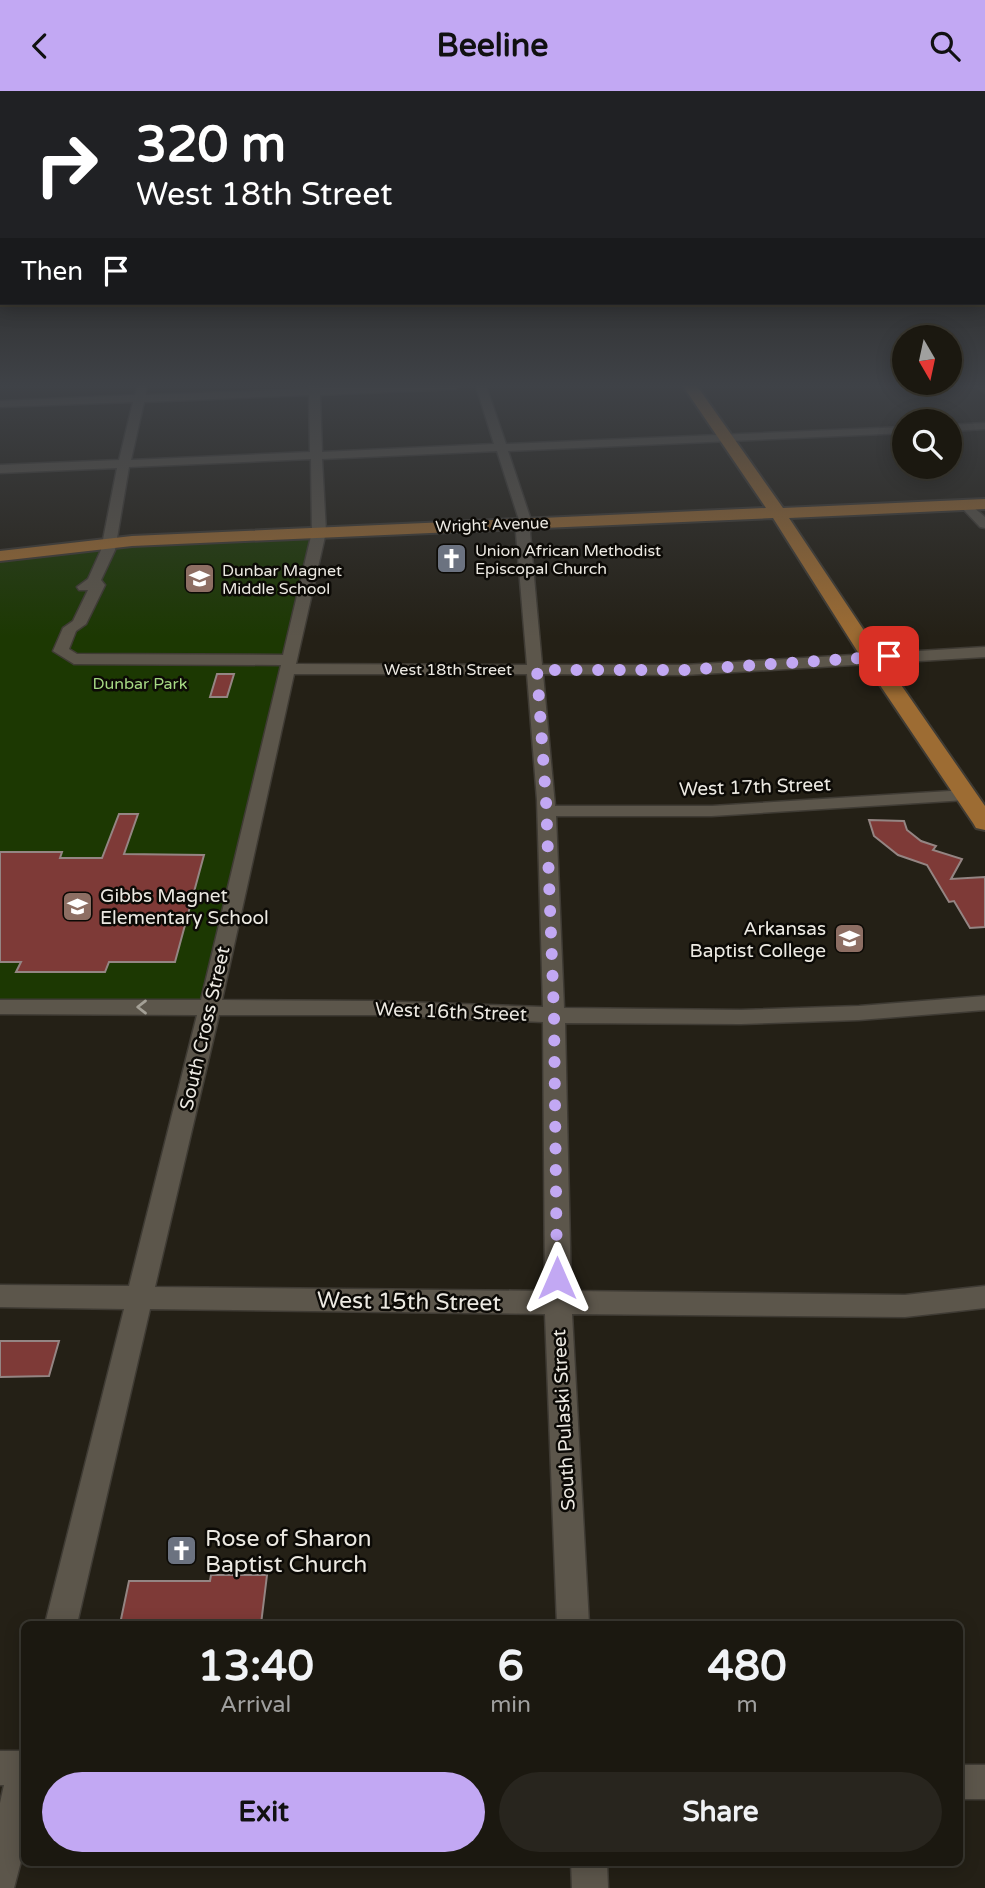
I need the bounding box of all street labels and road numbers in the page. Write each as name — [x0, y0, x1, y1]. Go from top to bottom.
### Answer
street label: Wright Avenue — [435, 513, 549, 537]
street label: West 18th Street — [384, 660, 512, 680]
street label: West 17th Street — [679, 773, 832, 801]
street label: South Cross Street — [175, 944, 235, 1112]
street label: West 16th Street — [374, 998, 527, 1026]
street label: West 15th Street — [317, 1286, 502, 1318]
street label: South Pulaski Street — [548, 1329, 580, 1511]

